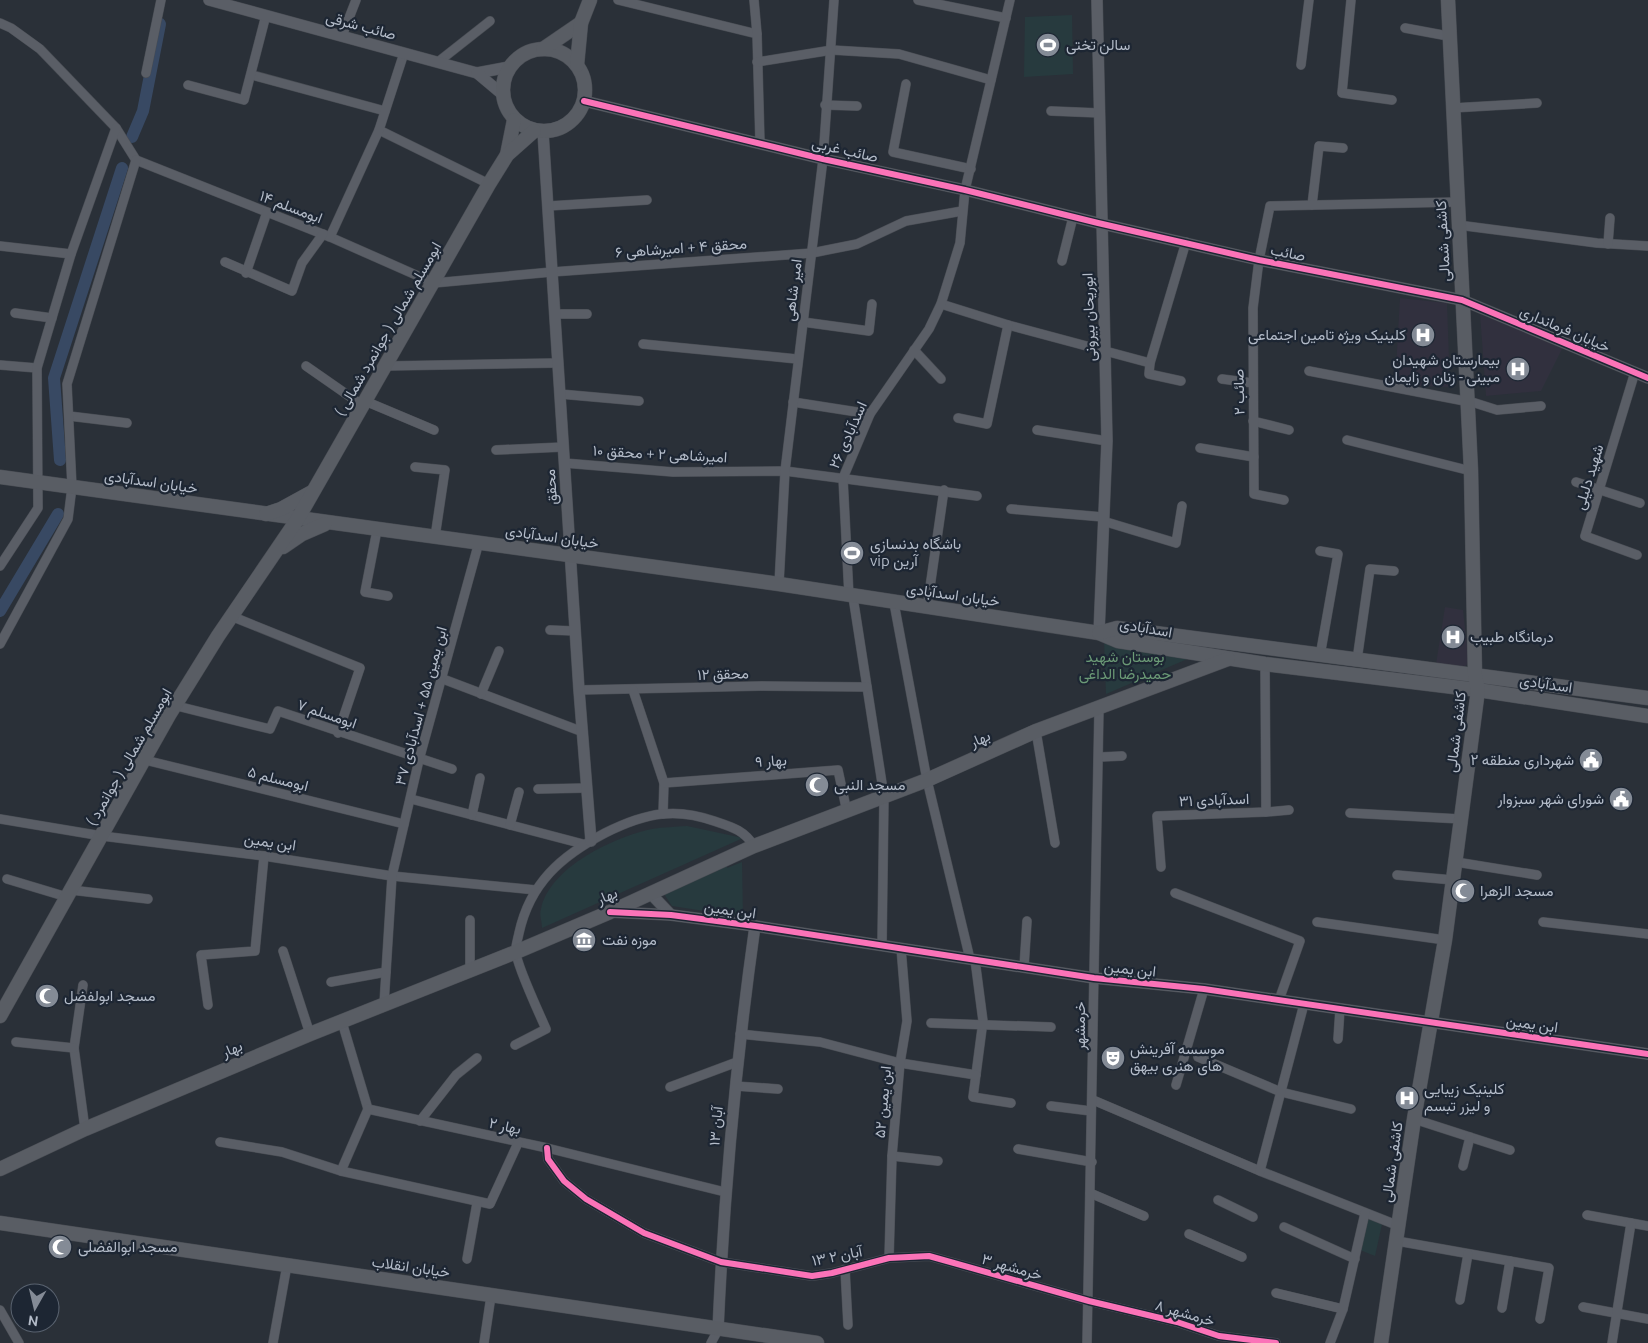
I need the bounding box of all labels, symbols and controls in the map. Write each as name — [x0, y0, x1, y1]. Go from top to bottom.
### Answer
street label: صائب شرقی — [324, 8, 398, 45]
sports icon: سالن تختی — [1035, 32, 1061, 58]
place label: سالن تختی — [1066, 36, 1130, 55]
street label: صائب غربی — [810, 134, 880, 167]
street label: ابومسلم ۱۴ — [257, 187, 325, 228]
street label: کاشفی شمالی — [1432, 199, 1455, 282]
street label: محقق ۴ + امیرشاهی ۶ — [614, 234, 748, 263]
street label: ابومسلم شمالی ( جوانمرد شمالی ) — [331, 239, 446, 420]
street label: صائب — [1269, 241, 1307, 265]
street label: امیر شاهی — [780, 258, 807, 322]
street label: ابوریحان بیرونی — [1078, 272, 1101, 362]
street label: خیابان فرمانداری — [1517, 302, 1613, 357]
hospital icon: کلینیک ویژه تامین اجتماعی — [1410, 322, 1436, 348]
place label: کلینیک ویژه تامین اجتماعی — [1248, 326, 1406, 345]
place label: بیمارستان شهیدان مبینی - زنان و زایمان — [1384, 351, 1500, 387]
hospital icon: بیمارستان شهیدان مبینی - زنان و زایمان — [1505, 356, 1531, 382]
street label: صائب ۲ — [1230, 369, 1248, 415]
street label: اسدآبادی ۲۶ — [825, 399, 872, 472]
street label: امیرشاهی ۲ + محقق ۱۰ — [592, 441, 728, 468]
street label: شهید دلیلی — [1571, 442, 1608, 512]
street label: خیابان اسدآبادی — [103, 467, 199, 498]
street label: محقق — [541, 468, 562, 506]
street label: خیابان اسدآبادی — [504, 522, 600, 553]
place label: باشگاه بدنسازی vip آرین — [870, 535, 961, 571]
sports icon: باشگاه بدنسازی vip آرین — [839, 540, 865, 566]
street label: خیابان اسدآبادی — [905, 580, 1001, 611]
street label: اسدآبادی — [1118, 615, 1174, 642]
hospital icon: درمانگاه طبیب — [1440, 624, 1466, 650]
street label: ابن یمین ۵۵ + اسدآبادی ۳۷ — [391, 625, 452, 788]
place label: درمانگاه طبیب — [1470, 628, 1554, 646]
park label: بوستان شهید حمیدرضا الداغی — [1079, 648, 1171, 684]
street label: محقق ۱۲ — [697, 664, 749, 685]
street label: اسدآبادی — [1518, 671, 1573, 698]
street label: ابومسلم شمالی ( جوانمرد ) — [82, 685, 177, 830]
street label: کاشفی شمالی — [1442, 690, 1471, 774]
street label: ابومسلم ۷ — [295, 695, 359, 734]
street label: بهار — [966, 727, 993, 752]
public building icon: شهرداری منطقه ۲ — [1578, 747, 1604, 773]
street label: بهار ۹ — [755, 751, 787, 771]
place label: شهرداری منطقه ۲ — [1471, 751, 1574, 770]
street label: ابومسلم ۵ — [246, 763, 310, 796]
mosque icon: مسجد النبی — [804, 772, 830, 798]
place label: مسجد النبی — [834, 776, 905, 795]
public building icon: شورای شهر سبزوار — [1608, 786, 1634, 812]
street label: اسدآبادی ۳۱ — [1178, 790, 1250, 811]
place label: شورای شهر سبزوار — [1496, 790, 1604, 809]
street label: ابن یمین — [243, 829, 297, 856]
mosque icon: مسجد الزهرا — [1450, 878, 1476, 904]
place label: مسجد الزهرا — [1480, 882, 1553, 900]
street label: بهار — [593, 884, 620, 909]
street label: ابن یمین — [703, 897, 757, 924]
museum icon: موزه نفت — [571, 927, 597, 953]
place label: موزه نفت — [602, 931, 657, 949]
street label: ابن یمین — [1103, 957, 1157, 982]
mosque icon: مسجد ابولفضل — [34, 983, 60, 1009]
place label: مسجد ابولفضل — [64, 987, 156, 1005]
street label: خرمشهر — [1071, 1002, 1089, 1051]
street label: ابن یمین — [1505, 1011, 1559, 1038]
street label: بهار — [218, 1037, 245, 1062]
place label: موسسه آفرینش های هنری بیهق — [1130, 1040, 1225, 1076]
theatre icon: موسسه آفرینش های هنری بیهق — [1100, 1045, 1126, 1071]
street label: ابن یمین ۵۲ — [871, 1065, 896, 1139]
place label: کلینیک زیبایی و لیزر تبسم — [1424, 1080, 1505, 1116]
hospital icon: کلینیک زیبایی و لیزر تبسم — [1394, 1085, 1420, 1111]
street label: ۱۳ آبان — [705, 1104, 727, 1147]
street label: بهار ۲ — [487, 1114, 523, 1138]
street label: کاشفی شمالی — [1377, 1120, 1408, 1204]
mosque icon: مسجد ابوالفضلی — [47, 1234, 73, 1260]
place label: مسجد ابوالفضلی — [78, 1238, 178, 1257]
street label: ۱۳ آبان ۲ — [810, 1242, 865, 1270]
street label: خرمشهر ۳ — [980, 1250, 1044, 1284]
street label: خیابان انقلاب — [371, 1253, 451, 1281]
north arrow — [10, 1283, 60, 1333]
street label: خرمشهر ۸ — [1153, 1296, 1217, 1330]
text: N — [27, 1312, 39, 1330]

